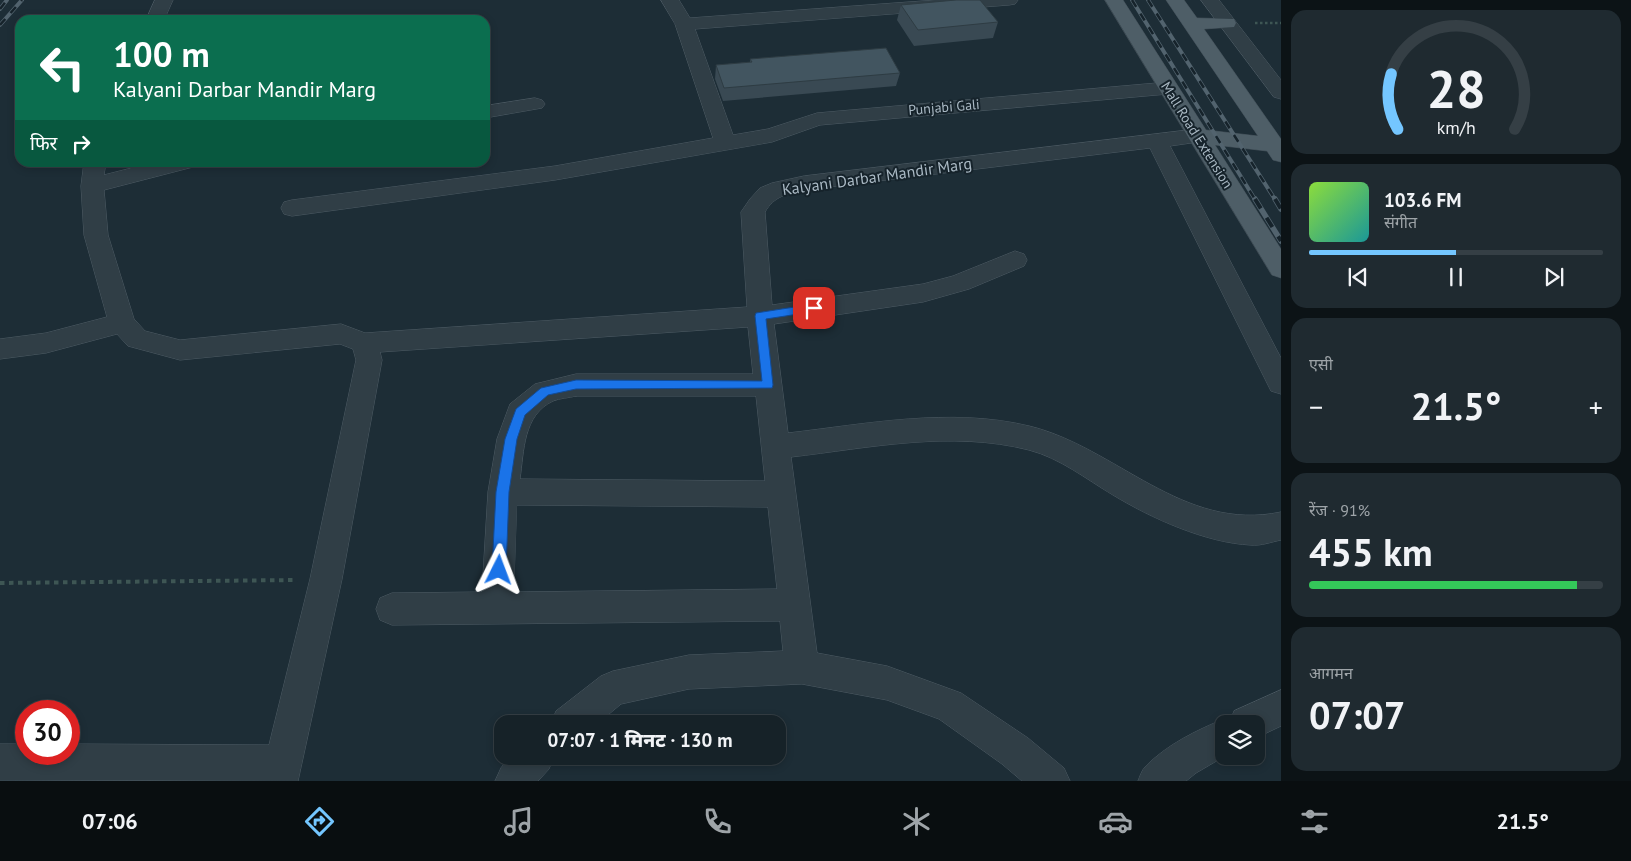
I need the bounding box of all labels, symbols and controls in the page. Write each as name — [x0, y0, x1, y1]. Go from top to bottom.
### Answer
text: 100 m — [113, 31, 210, 77]
icon: left — [30, 35, 95, 100]
text: 28 — [1427, 55, 1485, 122]
text: Kalyani Darbar Mandir Marg — [113, 75, 376, 103]
street label: Mall Road Extension — [1157, 78, 1237, 192]
street label: Punjabi Gali — [908, 95, 980, 119]
text: km/h — [1436, 116, 1476, 139]
icon: right — [67, 130, 95, 158]
text: फिर — [30, 131, 57, 155]
street label: Kalyani Darbar Mandir Marg — [781, 153, 973, 199]
text: 103.6 FM — [1384, 188, 1461, 212]
text: संगीत — [1384, 212, 1417, 232]
icon: previous — [1344, 263, 1372, 291]
icon: pause — [1442, 263, 1470, 291]
icon: next — [1540, 263, 1568, 291]
pin — [793, 287, 835, 329]
icon: arrive — [800, 294, 828, 322]
text: एसी — [1309, 354, 1333, 374]
text: 21.5° — [1411, 381, 1501, 430]
text: − — [1309, 388, 1323, 425]
text: + — [1589, 388, 1603, 425]
text: रेंज · 91% — [1309, 500, 1370, 520]
text: 455 km — [1309, 527, 1433, 576]
position arrow — [472, 543, 524, 595]
text: आगमन — [1309, 663, 1353, 683]
text: 07:07 — [1309, 690, 1405, 739]
speed limit sign: 30 — [15, 700, 80, 765]
map controls — [1215, 715, 1265, 765]
button: layers — [1215, 715, 1265, 765]
text: 07:07 · 1 मिनट · 130 m — [548, 728, 732, 752]
icon: directions — [302, 804, 337, 839]
icon: music — [501, 804, 536, 839]
icon: phone — [700, 804, 735, 839]
icon: climate — [899, 804, 934, 839]
icon: car — [1098, 804, 1133, 839]
icon: filters — [1297, 804, 1332, 839]
text: 07:06 — [82, 807, 138, 835]
text: 21.5° — [1496, 807, 1549, 835]

